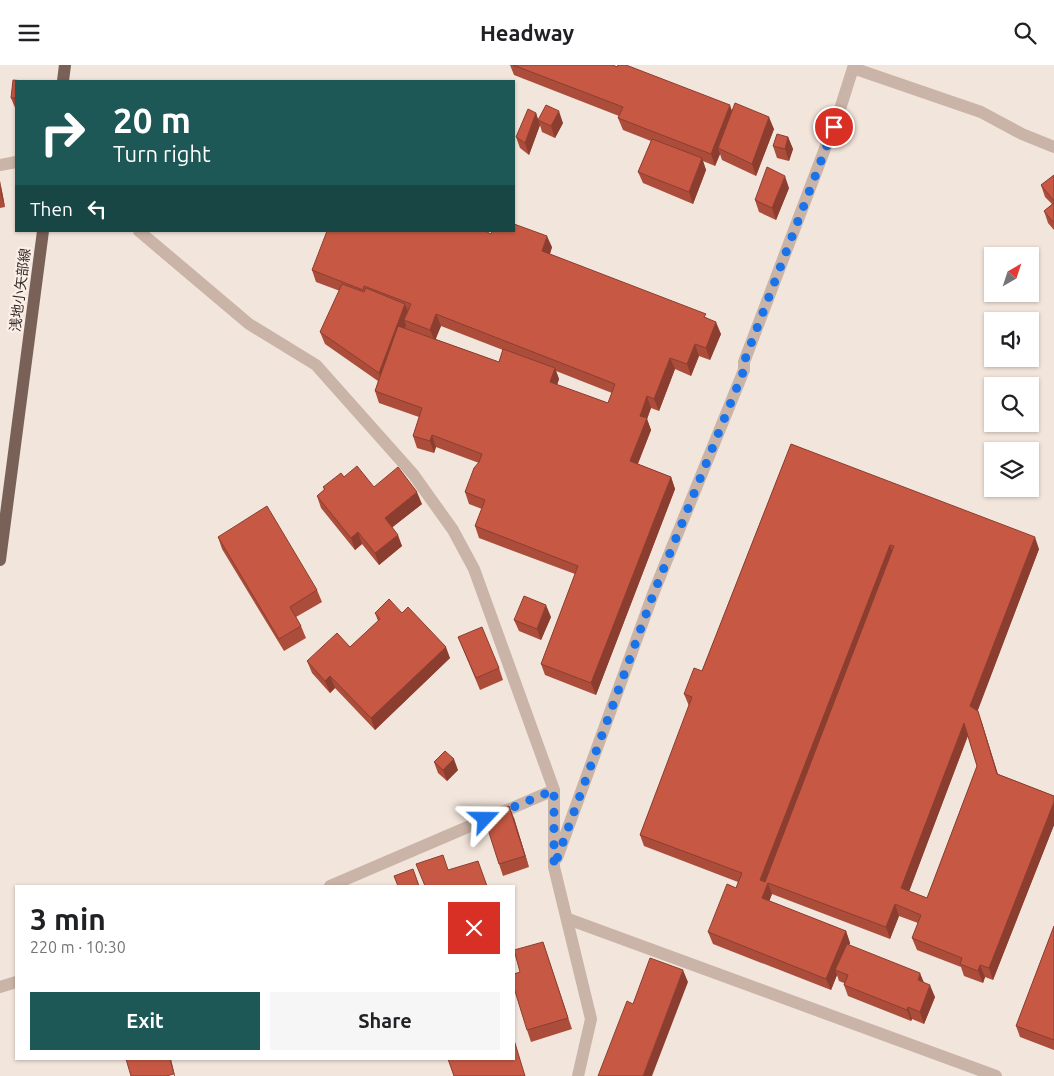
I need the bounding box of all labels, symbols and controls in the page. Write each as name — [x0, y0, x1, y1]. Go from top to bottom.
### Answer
icon: menu — [15, 19, 43, 47]
icon: search — [1011, 19, 1039, 47]
text: Headway — [480, 20, 574, 45]
icon: right — [30, 100, 95, 165]
text: 20 m — [113, 100, 191, 140]
pin — [813, 106, 855, 148]
icon: arrive — [820, 113, 848, 141]
text: Turn right — [113, 141, 211, 166]
icon: left — [83, 195, 111, 223]
text: Then — [30, 198, 73, 220]
street label: 浅地小矢部線 — [7, 247, 33, 333]
north arrow — [984, 247, 1039, 303]
map controls — [984, 247, 1039, 497]
button: sound — [984, 312, 1039, 367]
button: search — [984, 377, 1039, 432]
button: layers — [984, 442, 1039, 497]
position arrow — [458, 792, 510, 844]
text: 3 min — [30, 902, 106, 936]
button: close — [448, 902, 500, 954]
text: 220 m · 10:30 — [30, 938, 126, 956]
button: Exit — [30, 992, 260, 1050]
button: Share — [270, 992, 500, 1050]

